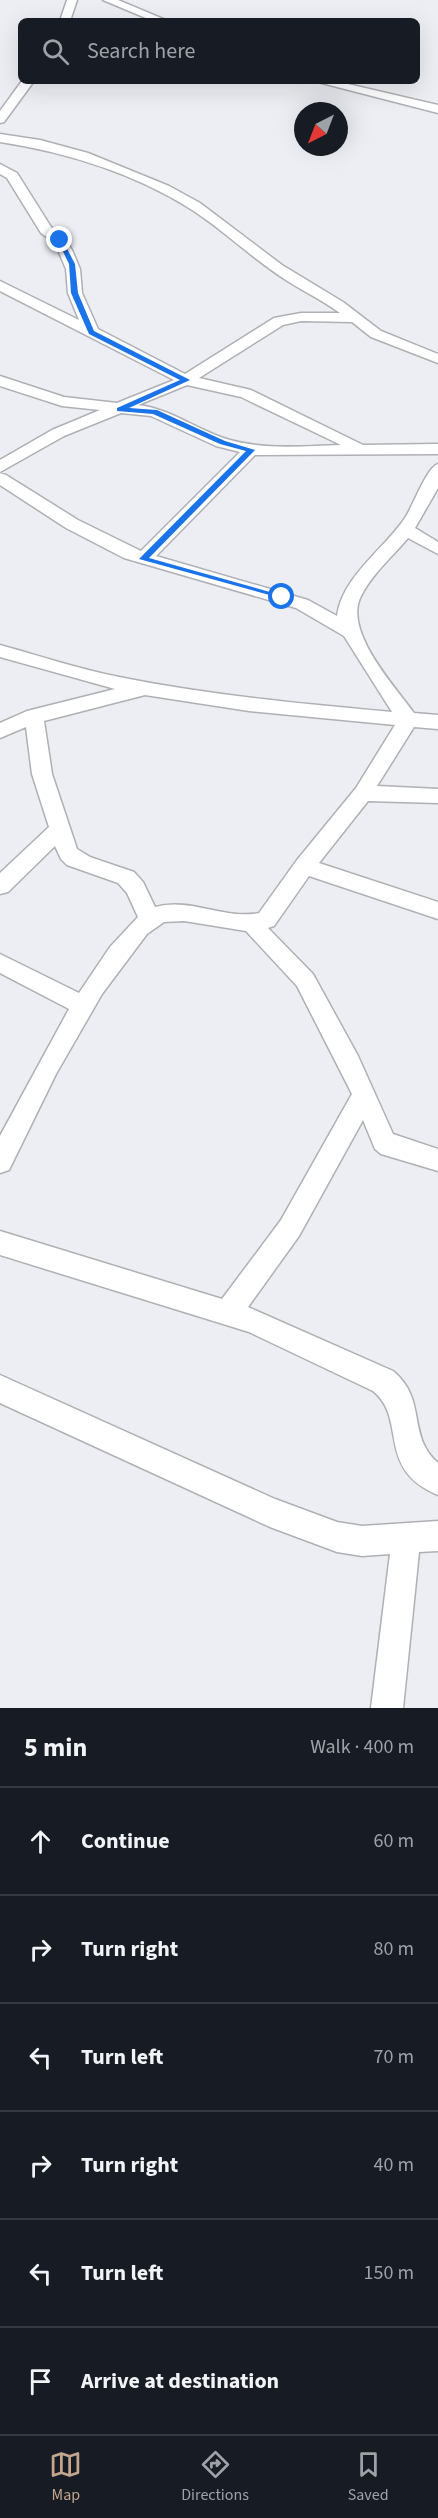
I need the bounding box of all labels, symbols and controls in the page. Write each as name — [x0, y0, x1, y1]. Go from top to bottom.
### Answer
search box — [18, 18, 420, 84]
icon: search — [39, 35, 72, 68]
text: Search here — [87, 35, 195, 67]
north arrow — [294, 102, 348, 156]
route end — [46, 226, 72, 252]
route start — [268, 583, 294, 609]
text: 5 min — [24, 1729, 87, 1766]
text: Walk · 400 m — [310, 1733, 414, 1761]
icon: ahead — [24, 1825, 57, 1858]
text: Continue — [81, 1825, 170, 1857]
text: 60 m — [374, 1827, 414, 1855]
icon: right — [24, 1933, 57, 1966]
text: Turn right — [81, 1933, 178, 1965]
text: 80 m — [374, 1935, 414, 1963]
icon: left — [24, 2041, 57, 2074]
text: Turn left — [81, 2041, 163, 2073]
text: 70 m — [374, 2043, 414, 2071]
icon: right — [24, 2149, 57, 2182]
text: Turn right — [81, 2149, 178, 2181]
text: 40 m — [374, 2151, 414, 2179]
icon: left — [24, 2257, 57, 2290]
text: Turn left — [81, 2257, 163, 2289]
text: 150 m — [364, 2259, 414, 2287]
icon: arrive — [24, 2365, 57, 2398]
text: Arrive at destination — [81, 2365, 279, 2397]
tab: Map — [49, 2448, 82, 2506]
tab: Directions — [181, 2448, 249, 2506]
tab: Saved — [348, 2448, 389, 2506]

